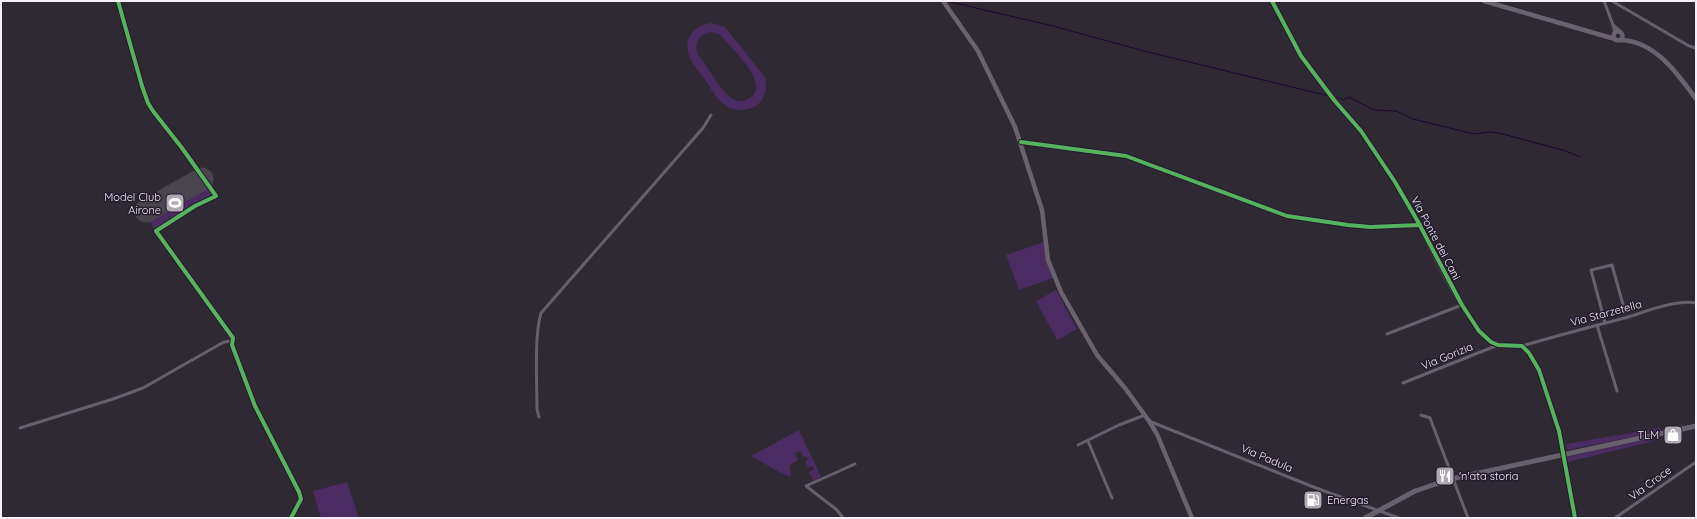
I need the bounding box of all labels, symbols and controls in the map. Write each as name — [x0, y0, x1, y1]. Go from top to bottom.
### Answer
place label: Model Club Airone — [104, 190, 161, 217]
sports icon: Model Club Airone — [164, 192, 186, 214]
street label: Via Ponte dei Cani — [1408, 194, 1464, 282]
street label: Via Starzetella — [1569, 297, 1643, 329]
street label: Via Gorizia — [1419, 339, 1475, 373]
shop icon: TLM — [1662, 424, 1684, 446]
place label: TLM — [1637, 428, 1659, 442]
street label: Via Padula — [1239, 441, 1295, 475]
street label: Via Croce — [1626, 463, 1674, 503]
restaurant icon: 'n'ata storia — [1434, 465, 1456, 487]
place label: 'n'ata storia — [1459, 469, 1518, 483]
fuel station icon: Energas — [1302, 489, 1324, 511]
place label: Energas — [1327, 493, 1369, 507]

